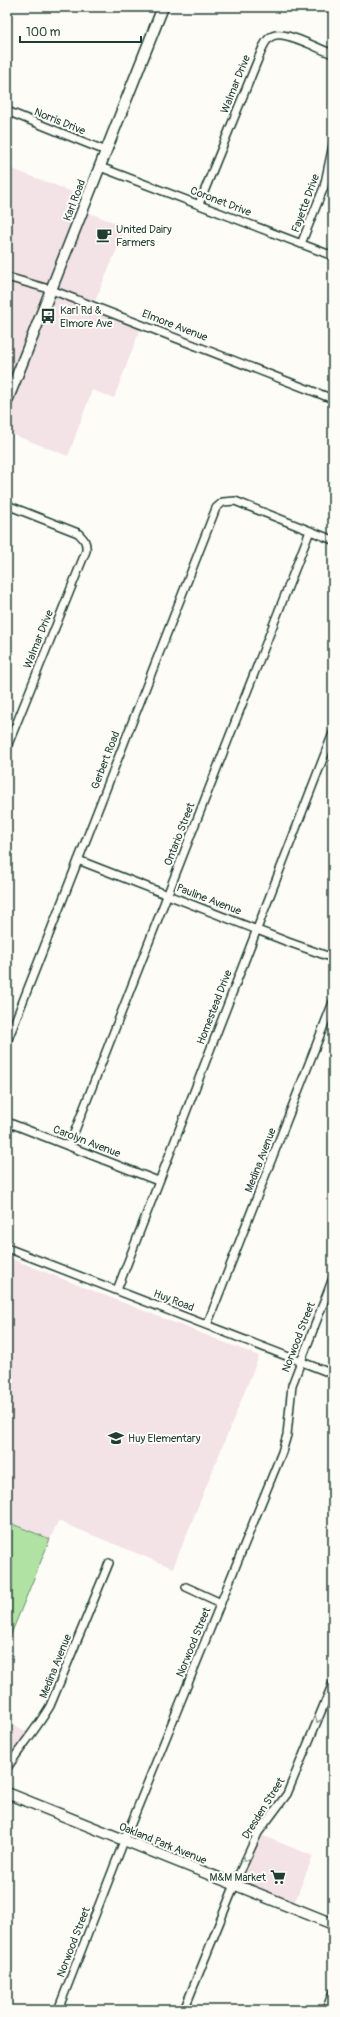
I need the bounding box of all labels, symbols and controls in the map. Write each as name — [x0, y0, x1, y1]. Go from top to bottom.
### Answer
scale bar — [20, 18, 141, 44]
text: 100 m — [26, 25, 61, 40]
street label: Walmar Drive — [218, 53, 253, 115]
street label: Norris Drive — [32, 105, 88, 138]
street label: Fayette Drive — [289, 172, 322, 234]
street label: Karl Road — [61, 178, 88, 223]
street label: Coronet Drive — [189, 184, 254, 219]
place label: United Dairy Farmers — [116, 223, 172, 249]
cafe icon: United Dairy Farmers — [95, 226, 113, 244]
place label: Karl Rd & Elmore Ave — [60, 304, 113, 330]
bus stop icon: Karl Rd & Elmore Ave — [39, 307, 57, 325]
street label: Elmore Avenue — [140, 307, 210, 344]
street label: Walmar Drive — [21, 608, 56, 670]
street label: Gerbert Road — [88, 729, 122, 791]
street label: Ontario Street — [161, 800, 198, 868]
street label: Pauline Avenue — [175, 881, 244, 918]
street label: Homestead Drive — [194, 967, 235, 1046]
street label: Carolyn Avenue — [51, 1123, 123, 1161]
street label: Medina Avenue — [242, 1126, 279, 1194]
street label: Huy Road — [152, 1287, 196, 1314]
street label: Norwood Street — [279, 1300, 318, 1374]
school or university icon: Huy Elementary — [107, 1429, 125, 1447]
place label: Huy Elementary — [128, 1432, 201, 1445]
street label: Norwood Street — [174, 1605, 214, 1679]
street label: Medina Avenue — [37, 1632, 74, 1700]
one-way arrow — [315, 1716, 323, 1723]
street label: Dresden Street — [239, 1775, 288, 1841]
street label: Oakland Park Avenue — [117, 1820, 209, 1867]
one-way arrow — [243, 1854, 251, 1862]
supermarket icon: M&M Market — [269, 1868, 287, 1886]
place label: M&M Market — [209, 1871, 267, 1884]
street label: Norwood Street — [54, 1905, 93, 1979]

